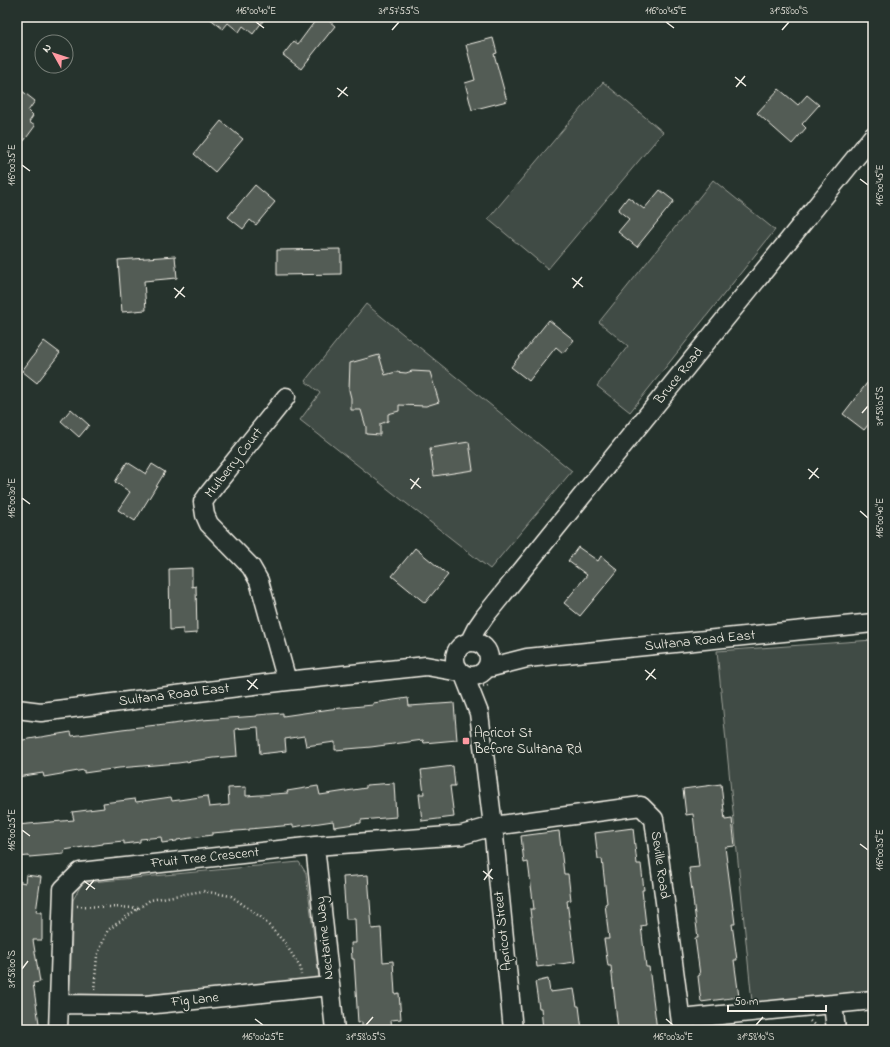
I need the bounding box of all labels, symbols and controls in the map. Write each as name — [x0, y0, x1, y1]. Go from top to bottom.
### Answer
text: 116°00'40"E — [236, 4, 276, 19]
text: 31°57'55"S — [378, 4, 420, 19]
text: 116°00'45"E — [645, 4, 687, 19]
text: 31°58'00"S — [770, 4, 809, 19]
north arrow — [34, 34, 74, 74]
text: N — [38, 40, 56, 56]
text: 116°00'35"E — [5, 144, 20, 186]
text: 116°00'45"E — [873, 164, 888, 206]
street label: Bruce Road — [649, 343, 709, 410]
text: 31°58'05"S — [873, 386, 888, 426]
street label: Mulberry Court — [200, 423, 269, 503]
text: 116°00'30"E — [5, 478, 20, 518]
text: 116°00'40"E — [873, 498, 888, 538]
street label: Sultana Road East — [644, 625, 757, 657]
street label: Sultana Road East — [117, 678, 231, 712]
place label: Apricot St Before Sultana Rd — [473, 723, 582, 760]
marker: Apricot St Before Sultana Rd — [461, 736, 471, 746]
text: 116°00'25"E — [5, 809, 20, 851]
text: 116°00'35"E — [873, 829, 888, 871]
street label: Seville Road — [645, 830, 675, 900]
street label: Fruit Tree Crescent — [149, 842, 261, 874]
street label: Apricot Street — [488, 890, 518, 972]
street label: Nectarine Way — [310, 895, 341, 981]
text: 31°58'00"S — [5, 949, 20, 988]
street label: Fig Lane — [169, 987, 220, 1014]
scale bar — [728, 987, 826, 1013]
text: 50 m — [734, 993, 758, 1011]
text: 116°00'25"E — [242, 1030, 284, 1045]
text: 31°58'05"S — [346, 1030, 386, 1045]
text: 116°00'30"E — [653, 1030, 693, 1045]
text: 31°58'10"S — [738, 1030, 775, 1045]

